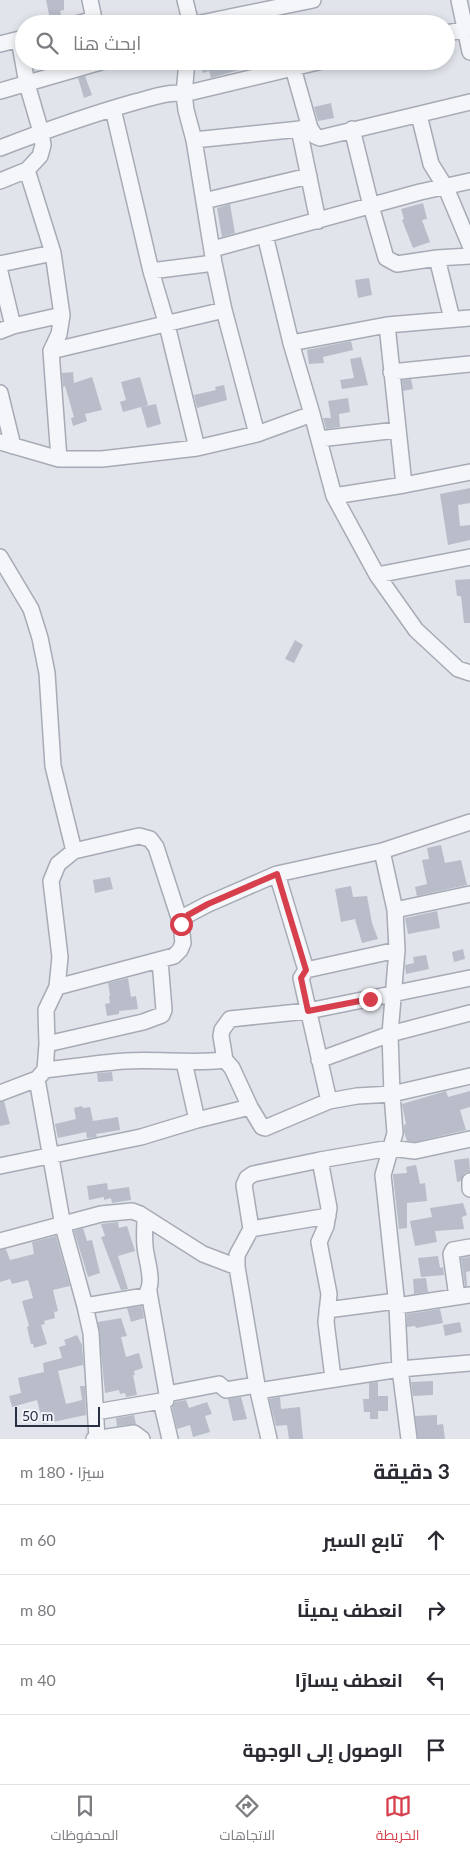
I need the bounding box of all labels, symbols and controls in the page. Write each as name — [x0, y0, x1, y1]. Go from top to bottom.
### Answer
search box — [15, 15, 455, 70]
icon: search — [33, 29, 61, 57]
text: ابحث هنا — [73, 31, 141, 54]
route start — [170, 913, 193, 936]
route end — [359, 988, 382, 1011]
scale bar — [15, 1404, 100, 1427]
text: 50 m — [22, 1407, 53, 1424]
text: 3 دقيقة — [373, 1458, 450, 1483]
text: سيرًا · 180 m — [20, 1462, 105, 1481]
icon: ahead — [422, 1526, 450, 1554]
text: تابع السير — [323, 1528, 403, 1551]
text: 60 m — [20, 1530, 56, 1549]
icon: right — [422, 1596, 450, 1624]
text: انعطف يمينًا — [297, 1598, 403, 1621]
text: 80 m — [20, 1600, 56, 1619]
icon: left — [422, 1666, 450, 1694]
text: انعطف يسارًا — [295, 1668, 403, 1691]
text: 40 m — [20, 1670, 56, 1689]
icon: arrive — [422, 1736, 450, 1764]
text: الوصول إلى الوجهة — [242, 1738, 403, 1761]
tab: المحفوظات — [50, 1792, 119, 1848]
tab: الاتجاهات — [220, 1792, 275, 1848]
tab: الخريطة — [376, 1792, 420, 1848]

